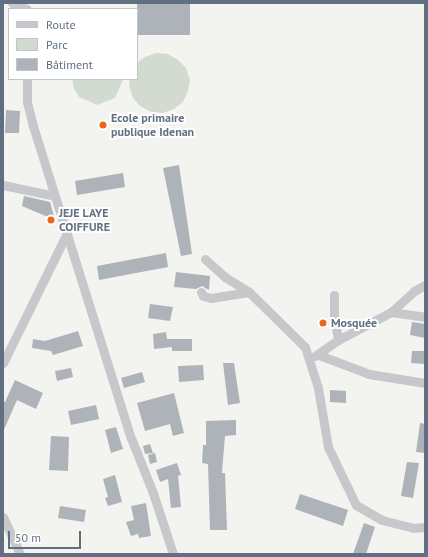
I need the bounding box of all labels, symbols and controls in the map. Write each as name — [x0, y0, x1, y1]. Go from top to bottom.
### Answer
legend — [8, 8, 138, 80]
text: Route — [46, 17, 76, 32]
text: Parc — [46, 37, 68, 52]
text: Bâtiment — [46, 57, 93, 72]
place label: Ecole primaire publique Idenan — [111, 111, 194, 139]
marker: Ecole primaire publique Idenan — [98, 120, 108, 130]
place label: JEJE LAYE COIFFURE — [59, 206, 110, 234]
marker: JEJE LAYE COIFFURE — [46, 215, 56, 225]
place label: Mosquée — [331, 316, 377, 330]
marker: Mosquée — [318, 318, 328, 328]
scale bar — [10, 523, 83, 549]
text: 50 m — [15, 530, 41, 545]

